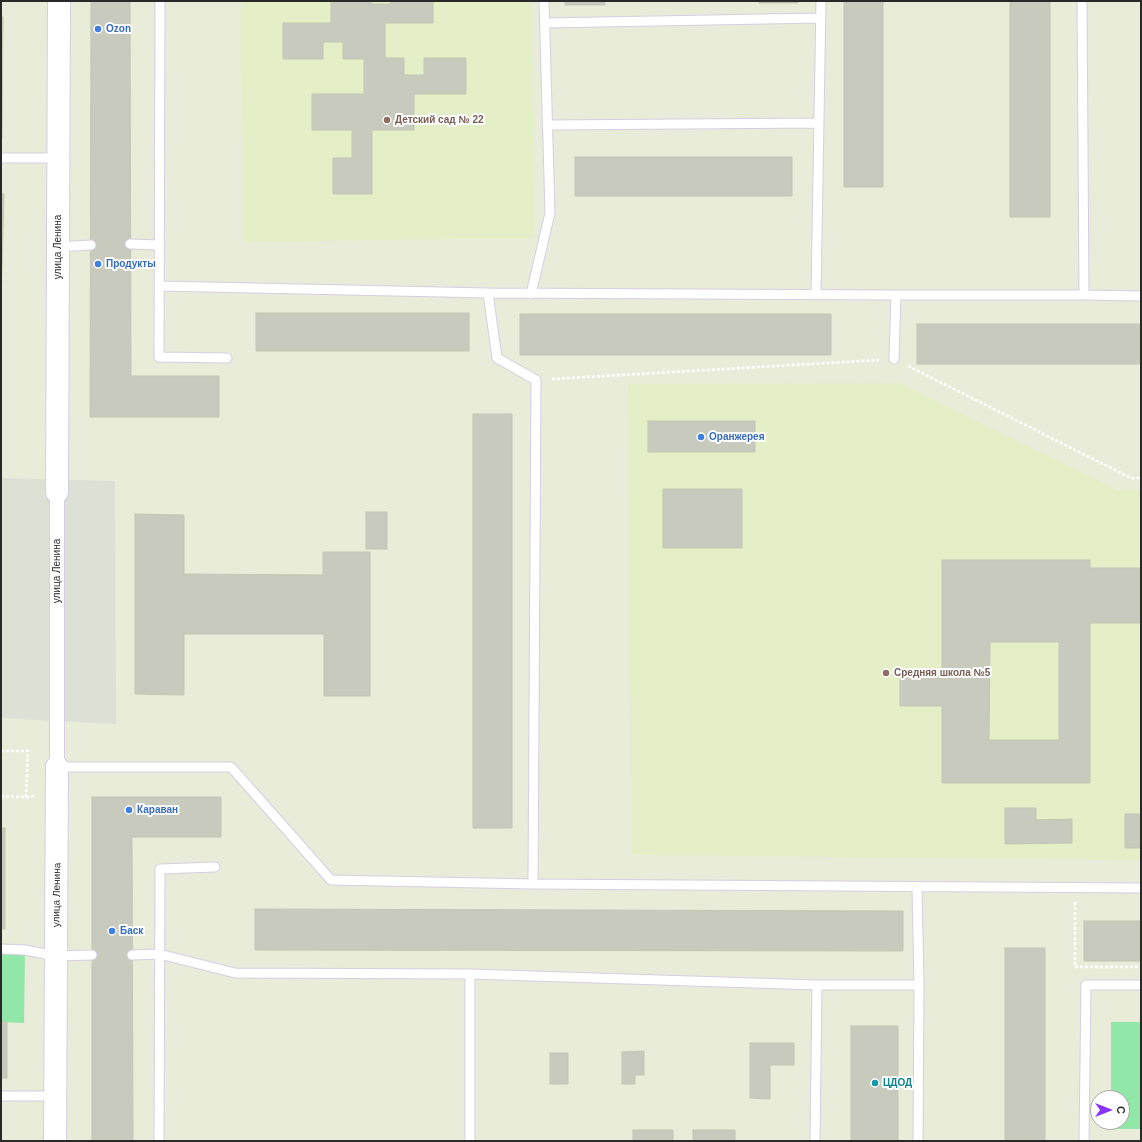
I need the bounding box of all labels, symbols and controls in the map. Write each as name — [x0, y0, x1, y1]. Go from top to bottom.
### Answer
place label: Ozon — [106, 23, 131, 35]
marker: Ozon — [93, 24, 103, 34]
place label: Детский сад № 22 — [395, 114, 484, 126]
marker: Детский сад № 22 — [382, 115, 392, 125]
street label: улица Ленина — [52, 215, 64, 279]
place label: Продукты — [106, 258, 156, 270]
marker: Продукты — [93, 259, 103, 269]
place label: Оранжерея — [709, 431, 765, 443]
marker: Оранжерея — [696, 432, 706, 442]
street label: улица Ленина — [51, 539, 63, 603]
place label: Средняя школа №5 — [894, 667, 990, 679]
marker: Средняя школа №5 — [881, 668, 891, 678]
place label: Караван — [137, 804, 178, 816]
marker: Караван — [124, 805, 134, 815]
street label: улица Ленина — [50, 863, 64, 927]
place label: Баск — [120, 925, 143, 937]
marker: Баск — [107, 926, 117, 936]
place label: ЦДОД — [883, 1077, 912, 1089]
marker: ЦДОД — [870, 1078, 880, 1088]
north arrow — [1090, 1090, 1130, 1130]
text: С — [1115, 1106, 1127, 1114]

